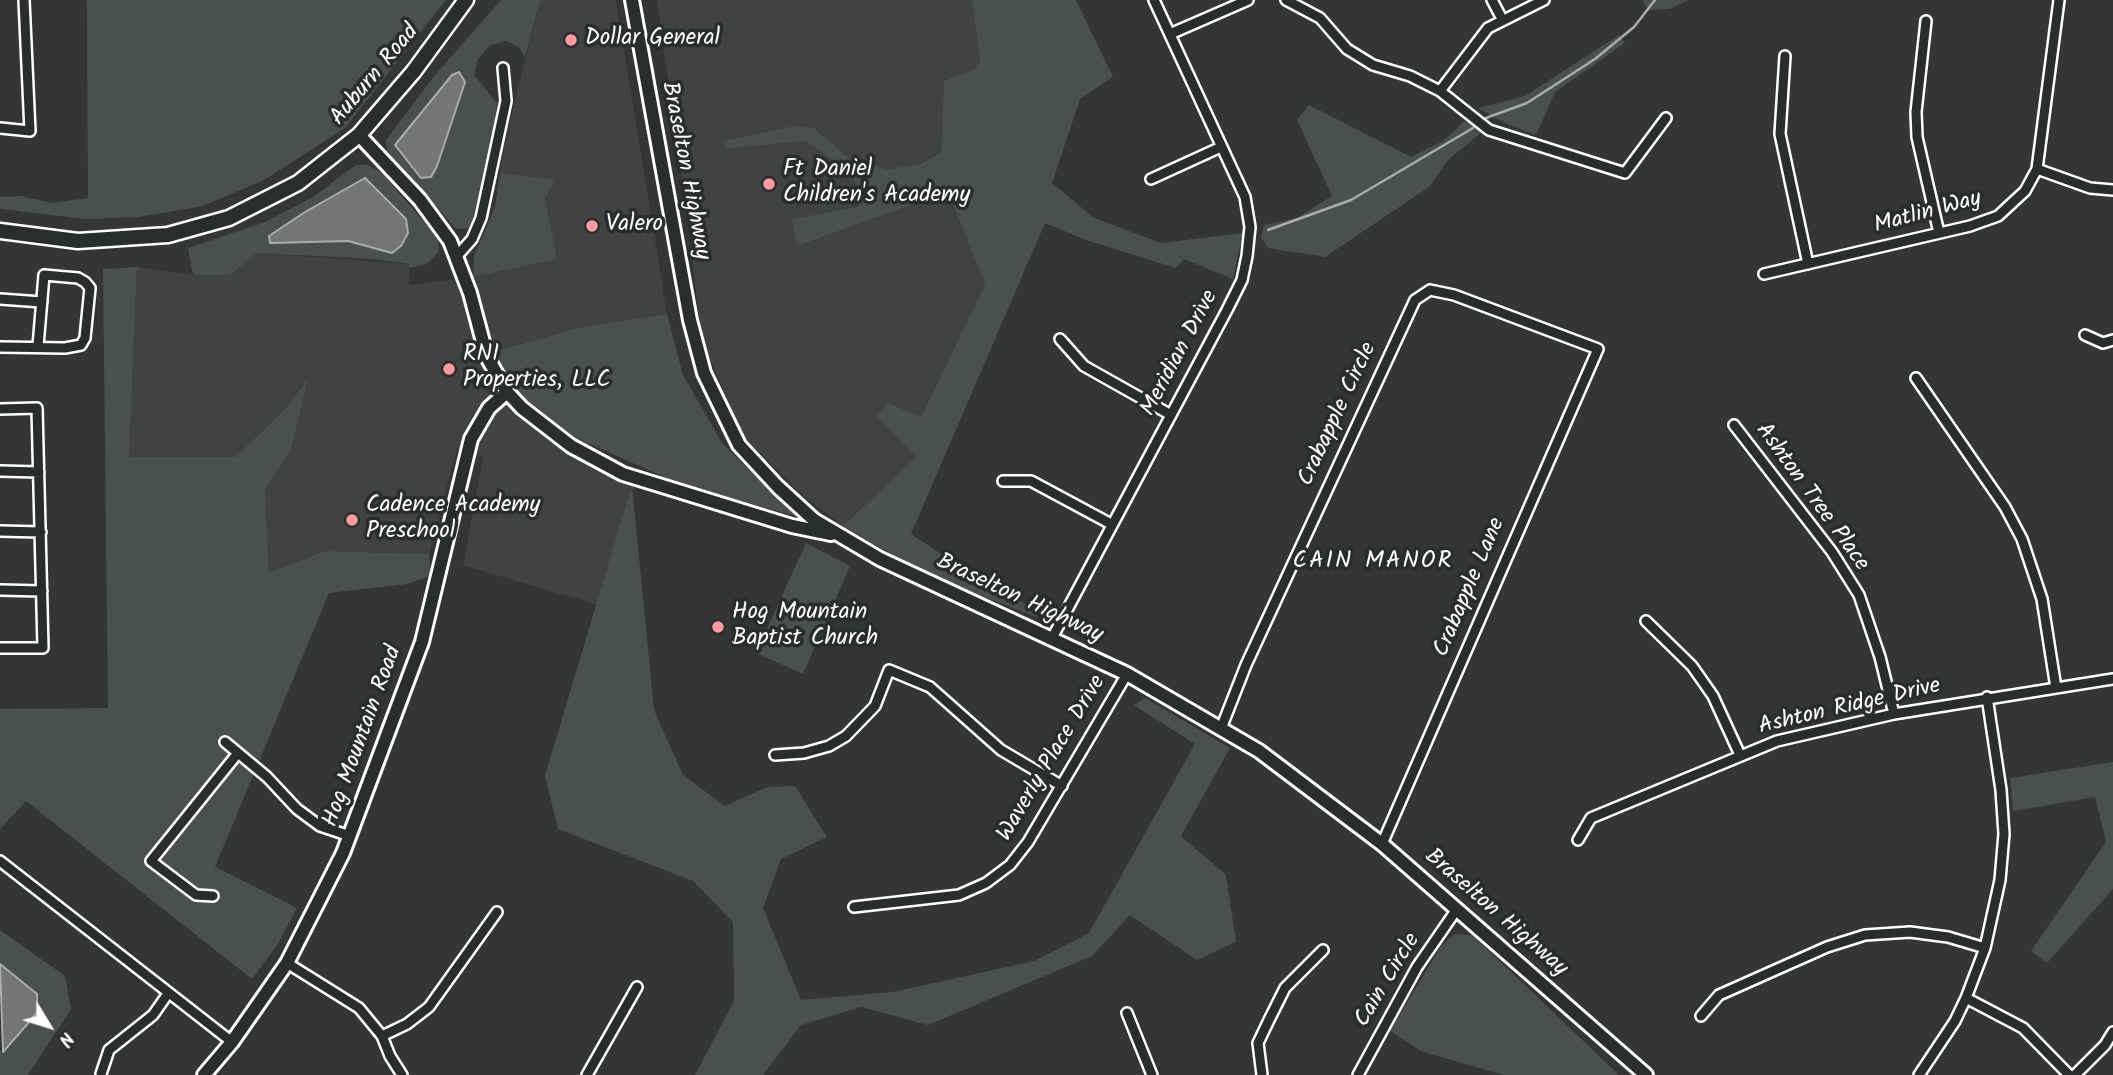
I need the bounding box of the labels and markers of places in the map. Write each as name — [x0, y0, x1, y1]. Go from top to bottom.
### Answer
place label: Dollar General — [585, 26, 720, 54]
marker: Dollar General — [563, 32, 579, 48]
place label: Ft Daniel Children's Academy — [783, 157, 970, 211]
marker: Ft Daniel Children's Academy — [761, 176, 777, 192]
place label: Valero — [606, 212, 663, 240]
marker: Valero — [584, 218, 600, 234]
place label: RNI Properties, LLC — [463, 342, 610, 396]
marker: RNI Properties, LLC — [441, 361, 457, 377]
place label: Cadence Academy Preschool — [366, 493, 540, 547]
marker: Cadence Academy Preschool — [344, 512, 360, 528]
place label: Hog Mountain Baptist Church — [732, 600, 878, 654]
marker: Hog Mountain Baptist Church — [710, 619, 726, 635]

